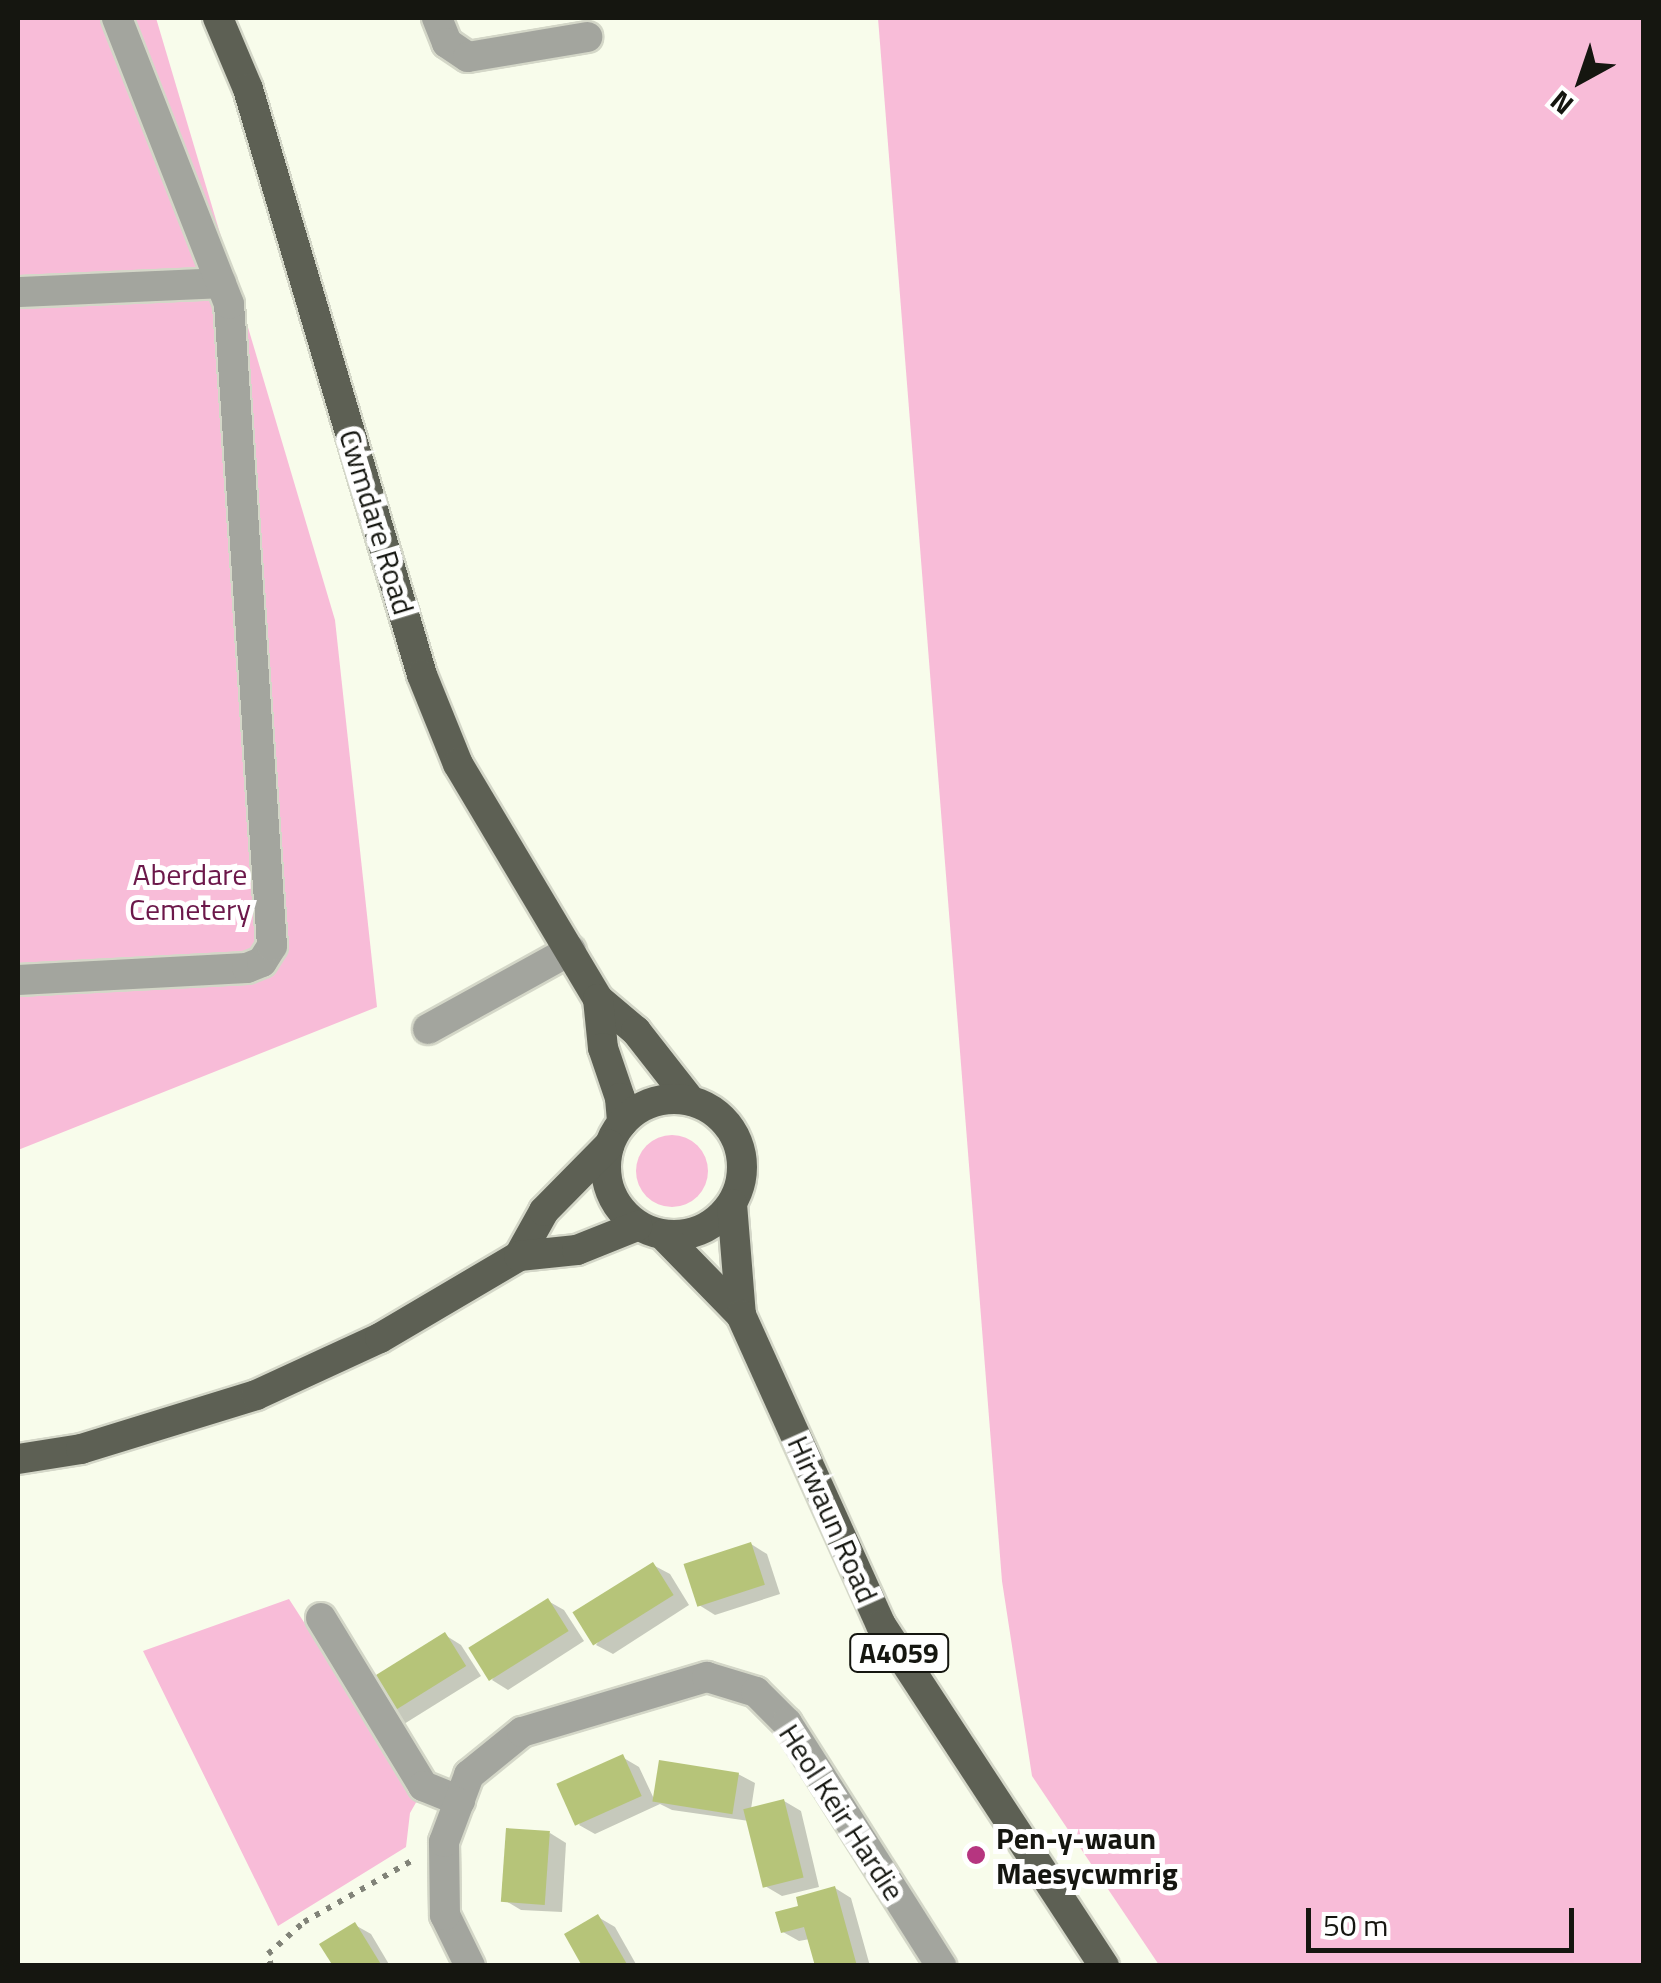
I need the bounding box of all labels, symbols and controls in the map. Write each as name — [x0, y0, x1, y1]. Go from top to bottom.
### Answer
north arrow — [1531, 30, 1631, 130]
text: N — [1540, 81, 1583, 126]
street label: Cwmdare Road — [332, 425, 422, 619]
park label: Aberdare Cemetery — [129, 856, 251, 926]
street label: Hirwaun Road — [780, 1430, 886, 1608]
road number: A4059 — [849, 1630, 949, 1676]
street label: Heol Keir Hardie — [772, 1717, 912, 1907]
place label: Pen-y-waun Maesycwmrig — [996, 1820, 1178, 1890]
marker: Pen-y-waun Maesycwmrig — [965, 1844, 987, 1866]
scale bar — [1311, 1888, 1578, 1950]
text: 50 m — [1323, 1902, 1388, 1948]

